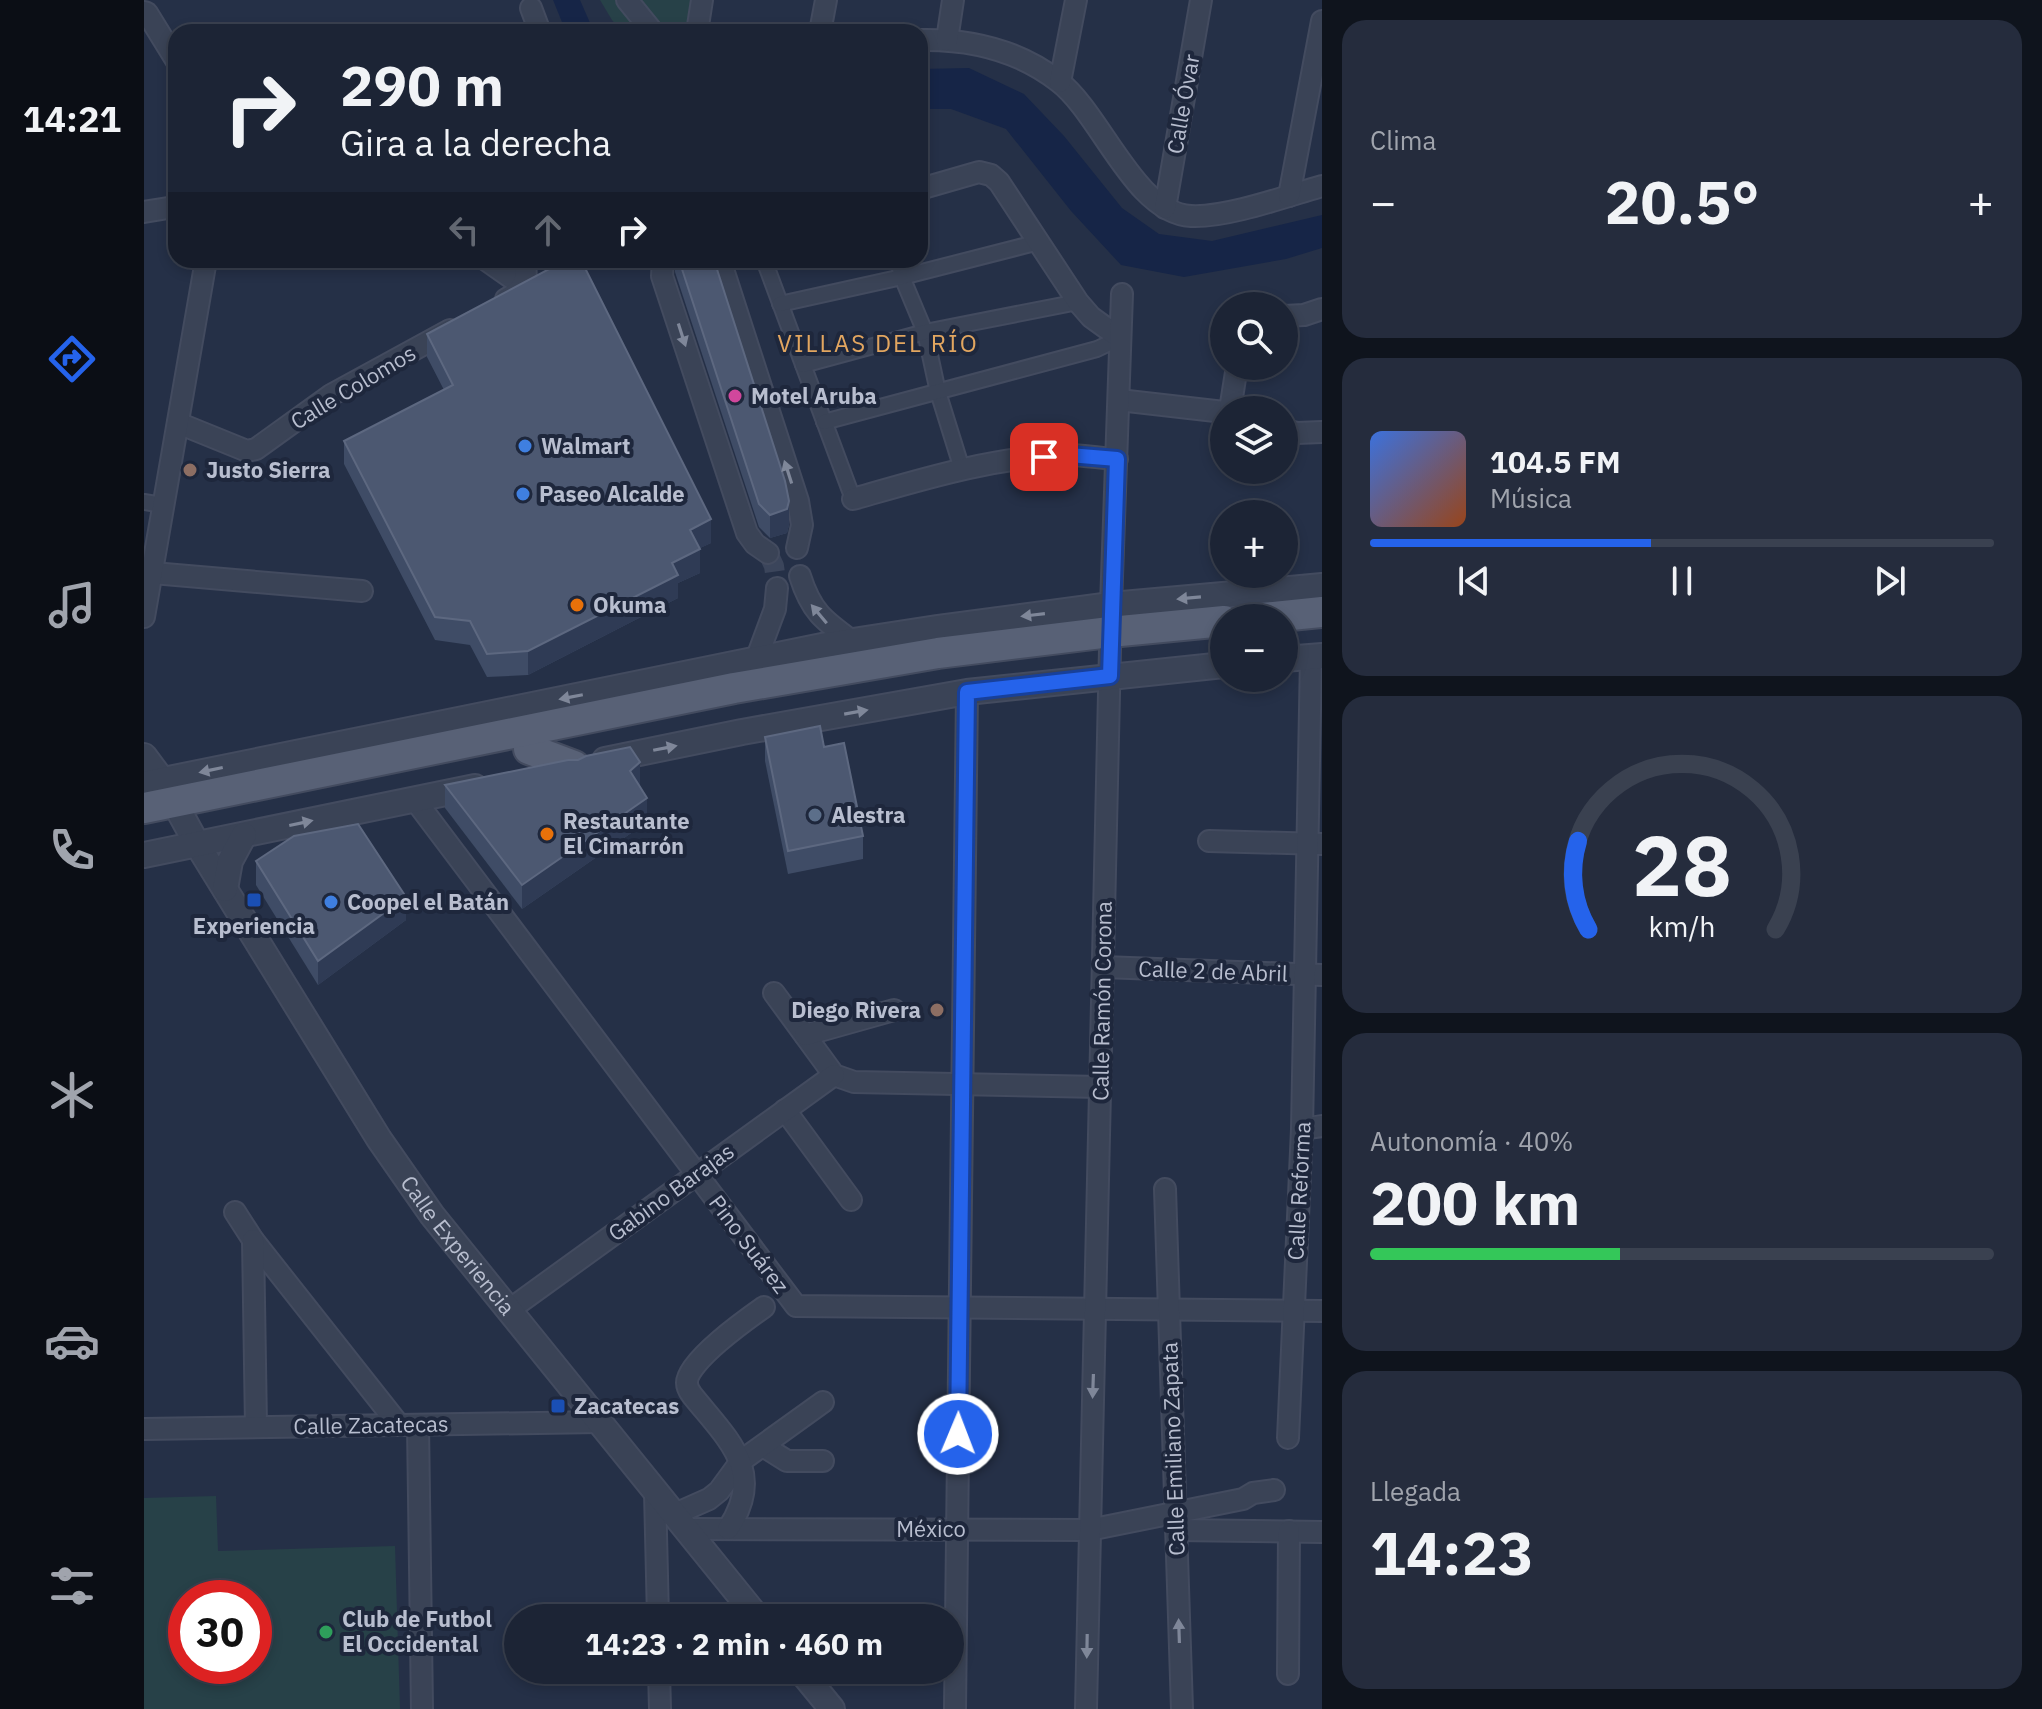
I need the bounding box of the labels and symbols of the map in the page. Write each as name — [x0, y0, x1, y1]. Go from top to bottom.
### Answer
street label: Calle Óvar — [1159, 52, 1206, 156]
one-way arrow — [676, 323, 688, 347]
district label: VILLAS DEL RÍO — [777, 327, 979, 359]
street label: Calle Colomos — [285, 338, 421, 435]
place label: Motel Aruba — [751, 381, 877, 410]
marker: Motel Aruba — [726, 387, 744, 405]
pin — [1010, 423, 1078, 491]
place label: Walmart — [541, 431, 631, 460]
marker: Walmart — [516, 437, 534, 455]
place label: Justo Sierra — [206, 455, 331, 484]
one-way arrow — [782, 460, 794, 484]
marker: Justo Sierra — [181, 461, 199, 479]
place label: Paseo Alcalde — [539, 479, 685, 508]
marker: Paseo Alcalde — [514, 485, 532, 503]
place label: Okuma — [593, 590, 666, 619]
one-way arrow — [1176, 592, 1201, 605]
marker: Okuma — [568, 596, 586, 614]
one-way arrow — [811, 604, 828, 624]
one-way arrow — [1021, 609, 1046, 622]
one-way arrow — [558, 691, 583, 704]
one-way arrow — [843, 705, 868, 717]
one-way arrow — [653, 741, 678, 753]
one-way arrow — [198, 764, 223, 777]
place label: Alestra — [831, 800, 906, 829]
place label: Restautante El Cimarrón — [563, 806, 690, 860]
marker: Alestra — [806, 806, 824, 824]
one-way arrow — [288, 816, 313, 829]
marker: Restautante El Cimarrón — [538, 825, 556, 843]
place label: Coopel el Batán — [347, 887, 509, 916]
marker: Experiencia — [245, 891, 263, 909]
marker: Coopel el Batán — [322, 893, 340, 911]
street label: Calle Ramón Corona — [1085, 901, 1118, 1101]
place label: Experiencia — [193, 911, 315, 940]
street label: Calle 2 de Abril — [1138, 953, 1288, 988]
place label: Diego Rivera — [791, 995, 921, 1024]
marker: Diego Rivera — [928, 1001, 946, 1019]
street label: Calle Reforma — [1280, 1121, 1317, 1261]
street label: Gabino Barajas — [602, 1136, 740, 1247]
street label: Calle Experiencia — [395, 1169, 522, 1321]
street label: Pino Suárez — [703, 1189, 796, 1299]
street label: Calle Emiliano Zapata — [1154, 1341, 1191, 1556]
one-way arrow — [1087, 1374, 1099, 1399]
place label: Zacatecas — [574, 1391, 679, 1420]
position arrow — [916, 1392, 1000, 1476]
marker: Zacatecas — [549, 1397, 567, 1415]
street label: Calle Zacatecas — [293, 1409, 449, 1440]
street label: México — [896, 1514, 966, 1543]
speed limit sign: 30 — [168, 1580, 272, 1684]
place label: Club de Futbol El Occidental — [342, 1604, 492, 1658]
one-way arrow — [1173, 1618, 1186, 1643]
marker: Club de Futbol El Occidental — [317, 1623, 335, 1641]
one-way arrow — [1081, 1634, 1093, 1659]

